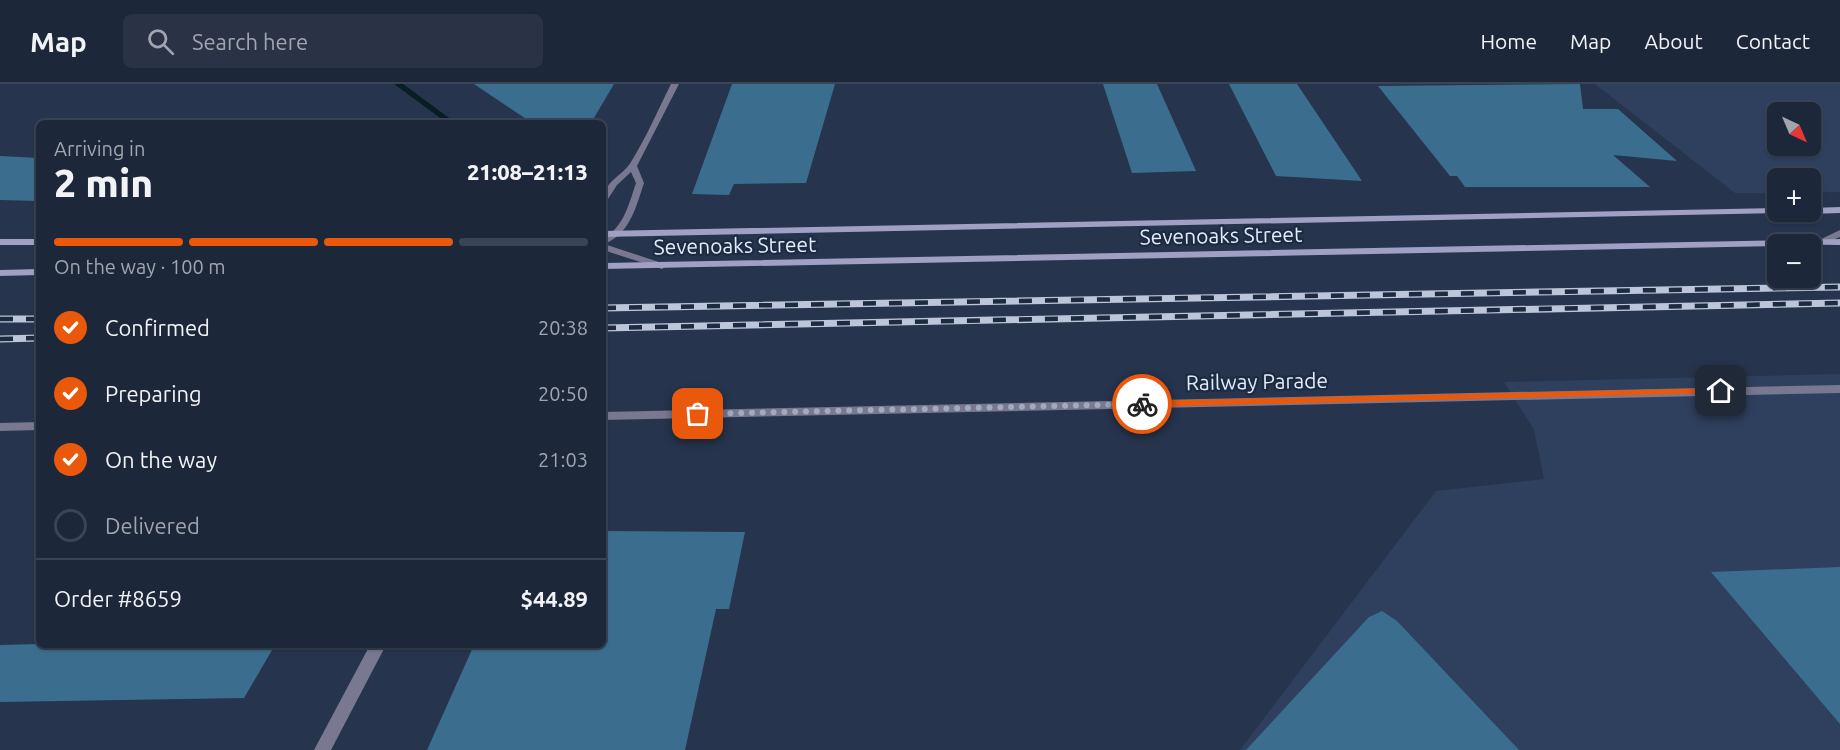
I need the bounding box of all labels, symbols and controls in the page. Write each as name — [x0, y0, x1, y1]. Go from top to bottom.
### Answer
search box — [123, 14, 543, 68]
icon: search — [144, 25, 177, 58]
text: Map — [30, 26, 87, 57]
text: Search here — [192, 29, 308, 54]
text: Home — [1480, 29, 1537, 53]
text: Map — [1570, 29, 1611, 53]
text: About — [1644, 29, 1703, 53]
text: Contact — [1736, 29, 1810, 53]
north arrow — [1767, 102, 1821, 156]
map controls — [1767, 102, 1821, 288]
text: Arriving in — [54, 137, 145, 160]
text: 21:08–21:13 — [467, 159, 588, 184]
text: 2 min — [54, 161, 153, 204]
button: + — [1767, 168, 1821, 222]
street label: Sevenoaks Street — [1139, 222, 1302, 248]
street label: Sevenoaks Street — [653, 232, 816, 258]
button: − — [1767, 234, 1821, 288]
text: On the way · 100 m — [54, 255, 226, 278]
icon: check — [54, 311, 87, 344]
text: Confirmed — [105, 315, 210, 340]
text: 20:38 — [538, 316, 588, 339]
pin — [1695, 365, 1746, 416]
street label: Railway Parade — [1186, 368, 1328, 394]
courier — [1112, 374, 1172, 434]
icon: home — [1704, 374, 1737, 407]
icon: check — [54, 377, 87, 410]
text: Preparing — [105, 381, 202, 406]
text: 20:50 — [538, 382, 588, 405]
pin — [672, 388, 723, 439]
icon: bike — [1126, 388, 1159, 421]
icon: bag — [681, 397, 714, 430]
icon: check — [54, 443, 87, 476]
text: On the way — [105, 447, 217, 472]
text: 21:03 — [538, 448, 588, 471]
text: Delivered — [105, 513, 200, 538]
text: Order #8659 — [54, 586, 182, 611]
text: $44.89 — [521, 586, 588, 611]

